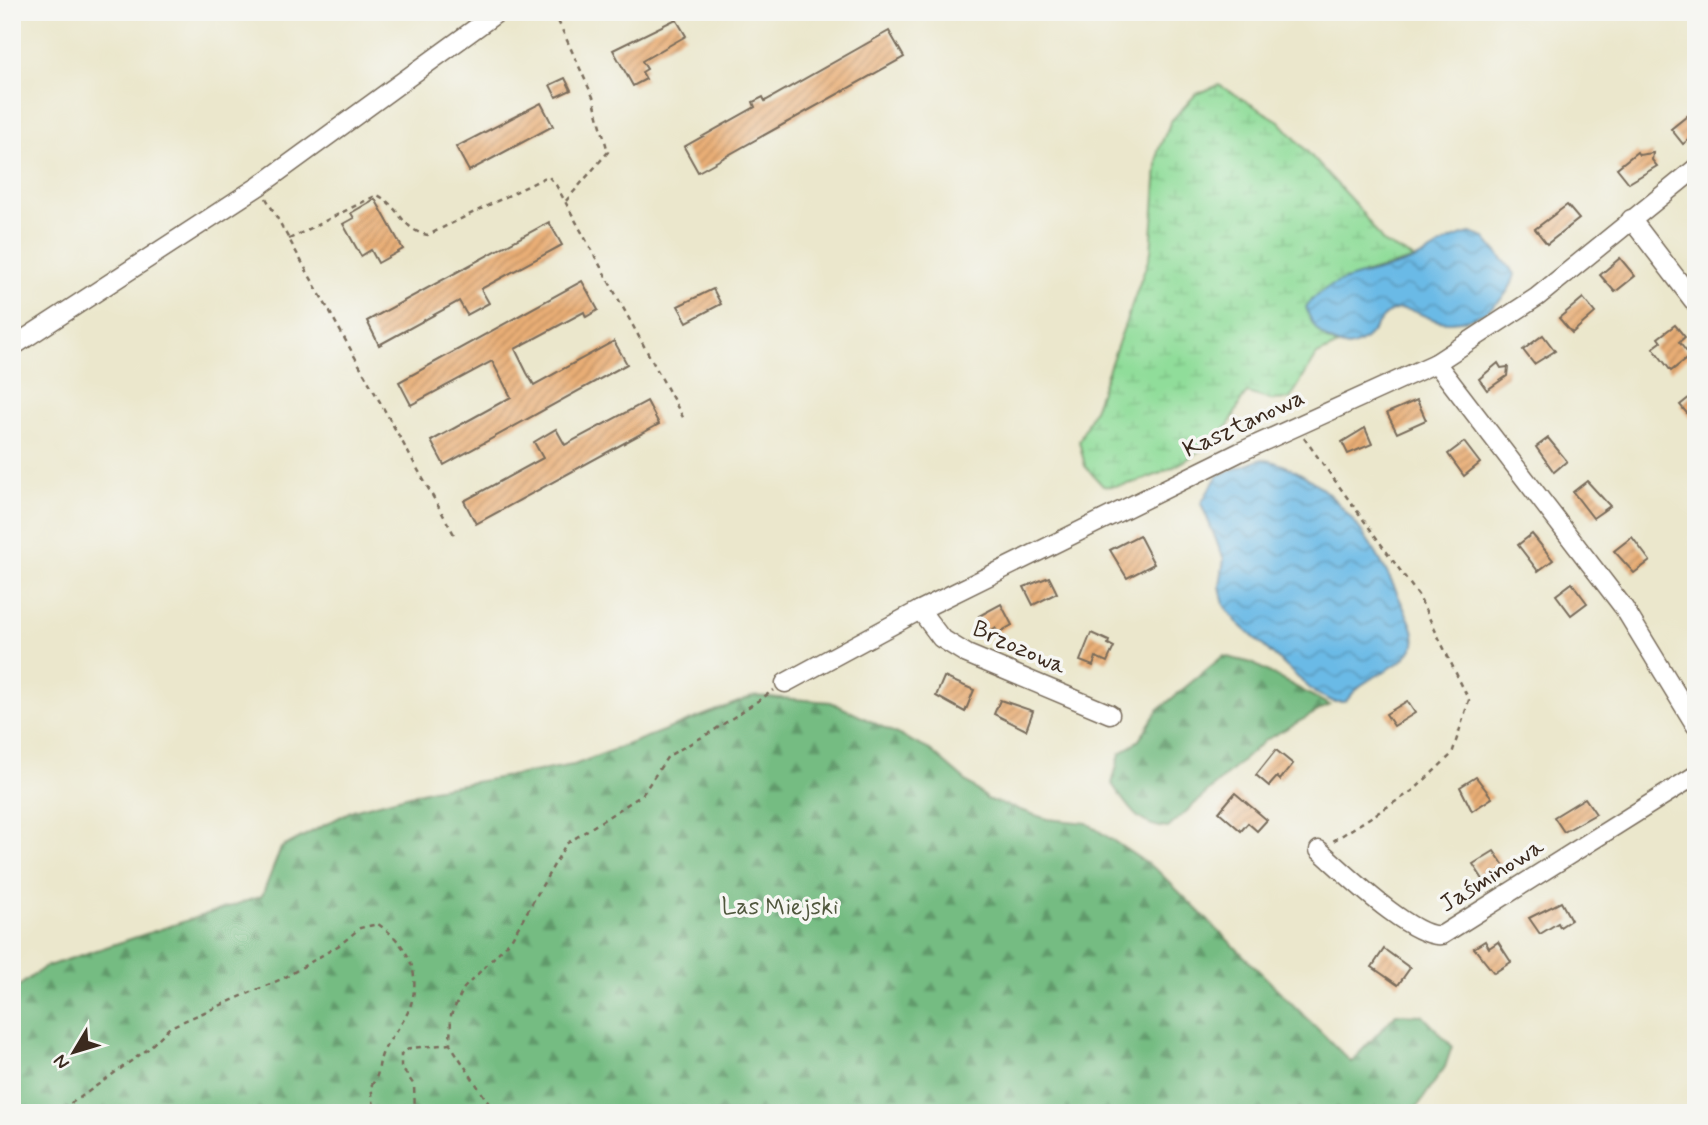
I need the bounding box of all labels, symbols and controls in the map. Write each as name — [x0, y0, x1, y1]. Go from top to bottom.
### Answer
street label: Kasztanowa — [1178, 382, 1310, 466]
street label: Brzozowa — [967, 614, 1071, 683]
street label: Jaśminowa — [1434, 831, 1550, 920]
park label: Las Miejski — [722, 892, 838, 923]
north arrow — [38, 1016, 108, 1086]
text: N — [48, 1049, 76, 1074]

